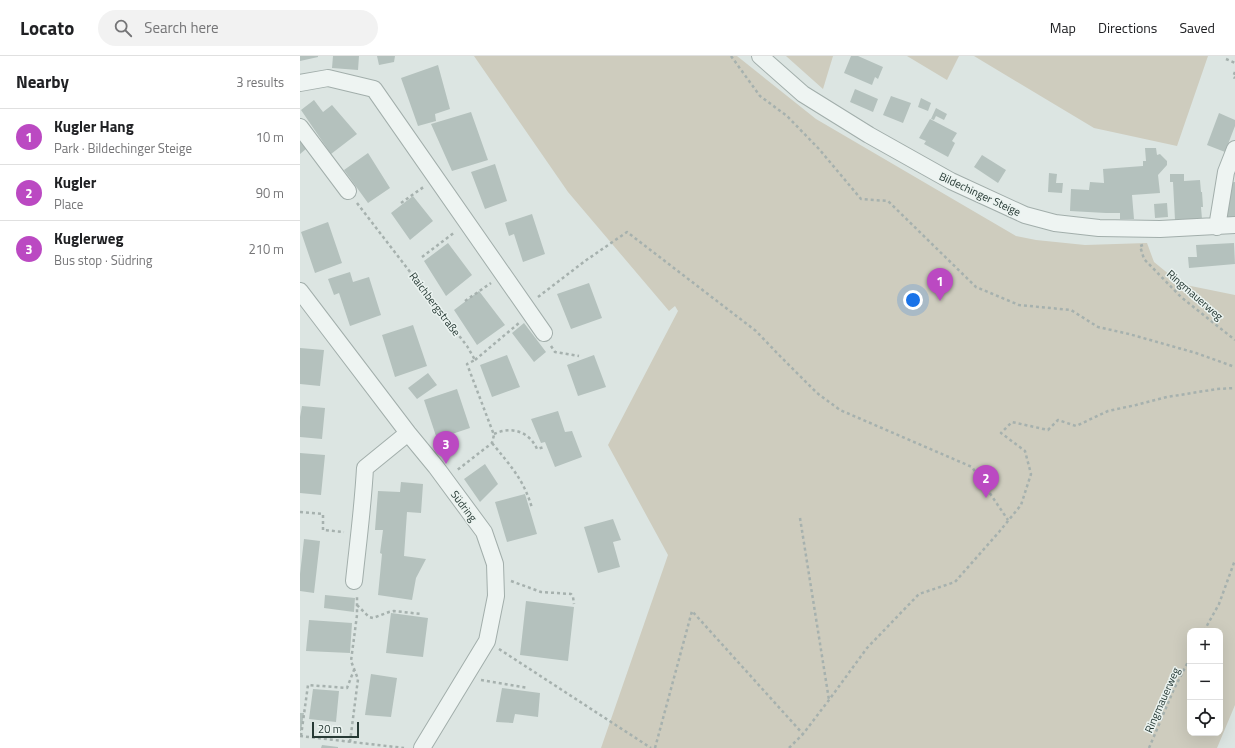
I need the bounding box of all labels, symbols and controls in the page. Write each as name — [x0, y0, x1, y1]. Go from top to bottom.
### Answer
search box — [98, 10, 378, 46]
text: Locato — [20, 13, 74, 42]
text: Search here — [144, 16, 219, 39]
icon: search — [112, 17, 134, 39]
text: Map — [1050, 17, 1076, 38]
text: Directions — [1098, 17, 1157, 38]
text: Saved — [1179, 17, 1215, 38]
text: Nearby — [16, 69, 69, 95]
text: 3 results — [236, 72, 284, 92]
text: Kugler Hang — [54, 115, 134, 138]
text: 1 — [25, 127, 33, 147]
text: 10 m — [256, 127, 284, 147]
text: Park · Bildechinger Steige — [54, 138, 192, 158]
street label: Bildechinger Steige — [937, 168, 1024, 220]
text: Kugler — [54, 171, 96, 194]
text: 2 — [25, 183, 33, 203]
text: 90 m — [256, 183, 284, 203]
text: Place — [54, 194, 83, 214]
text: Kuglerweg — [54, 227, 123, 250]
text: 3 — [25, 239, 33, 259]
text: 210 m — [248, 239, 284, 259]
text: Bus stop · Südring — [54, 250, 153, 270]
street label: Ringmauerweg — [1163, 266, 1227, 324]
pin: 1 — [927, 268, 953, 301]
street label: Raichbergstraße — [406, 269, 465, 340]
your location — [903, 290, 923, 310]
pin: 3 — [433, 431, 459, 464]
pin: 2 — [973, 465, 999, 498]
street label: Südring — [447, 487, 481, 525]
map controls — [1187, 628, 1223, 736]
button: + — [1187, 628, 1223, 664]
street label: Ringmauerweg — [1140, 664, 1184, 735]
button: − — [1187, 664, 1223, 700]
button: locate — [1187, 700, 1223, 736]
scale bar — [312, 720, 359, 739]
text: 20 m — [318, 721, 342, 737]

